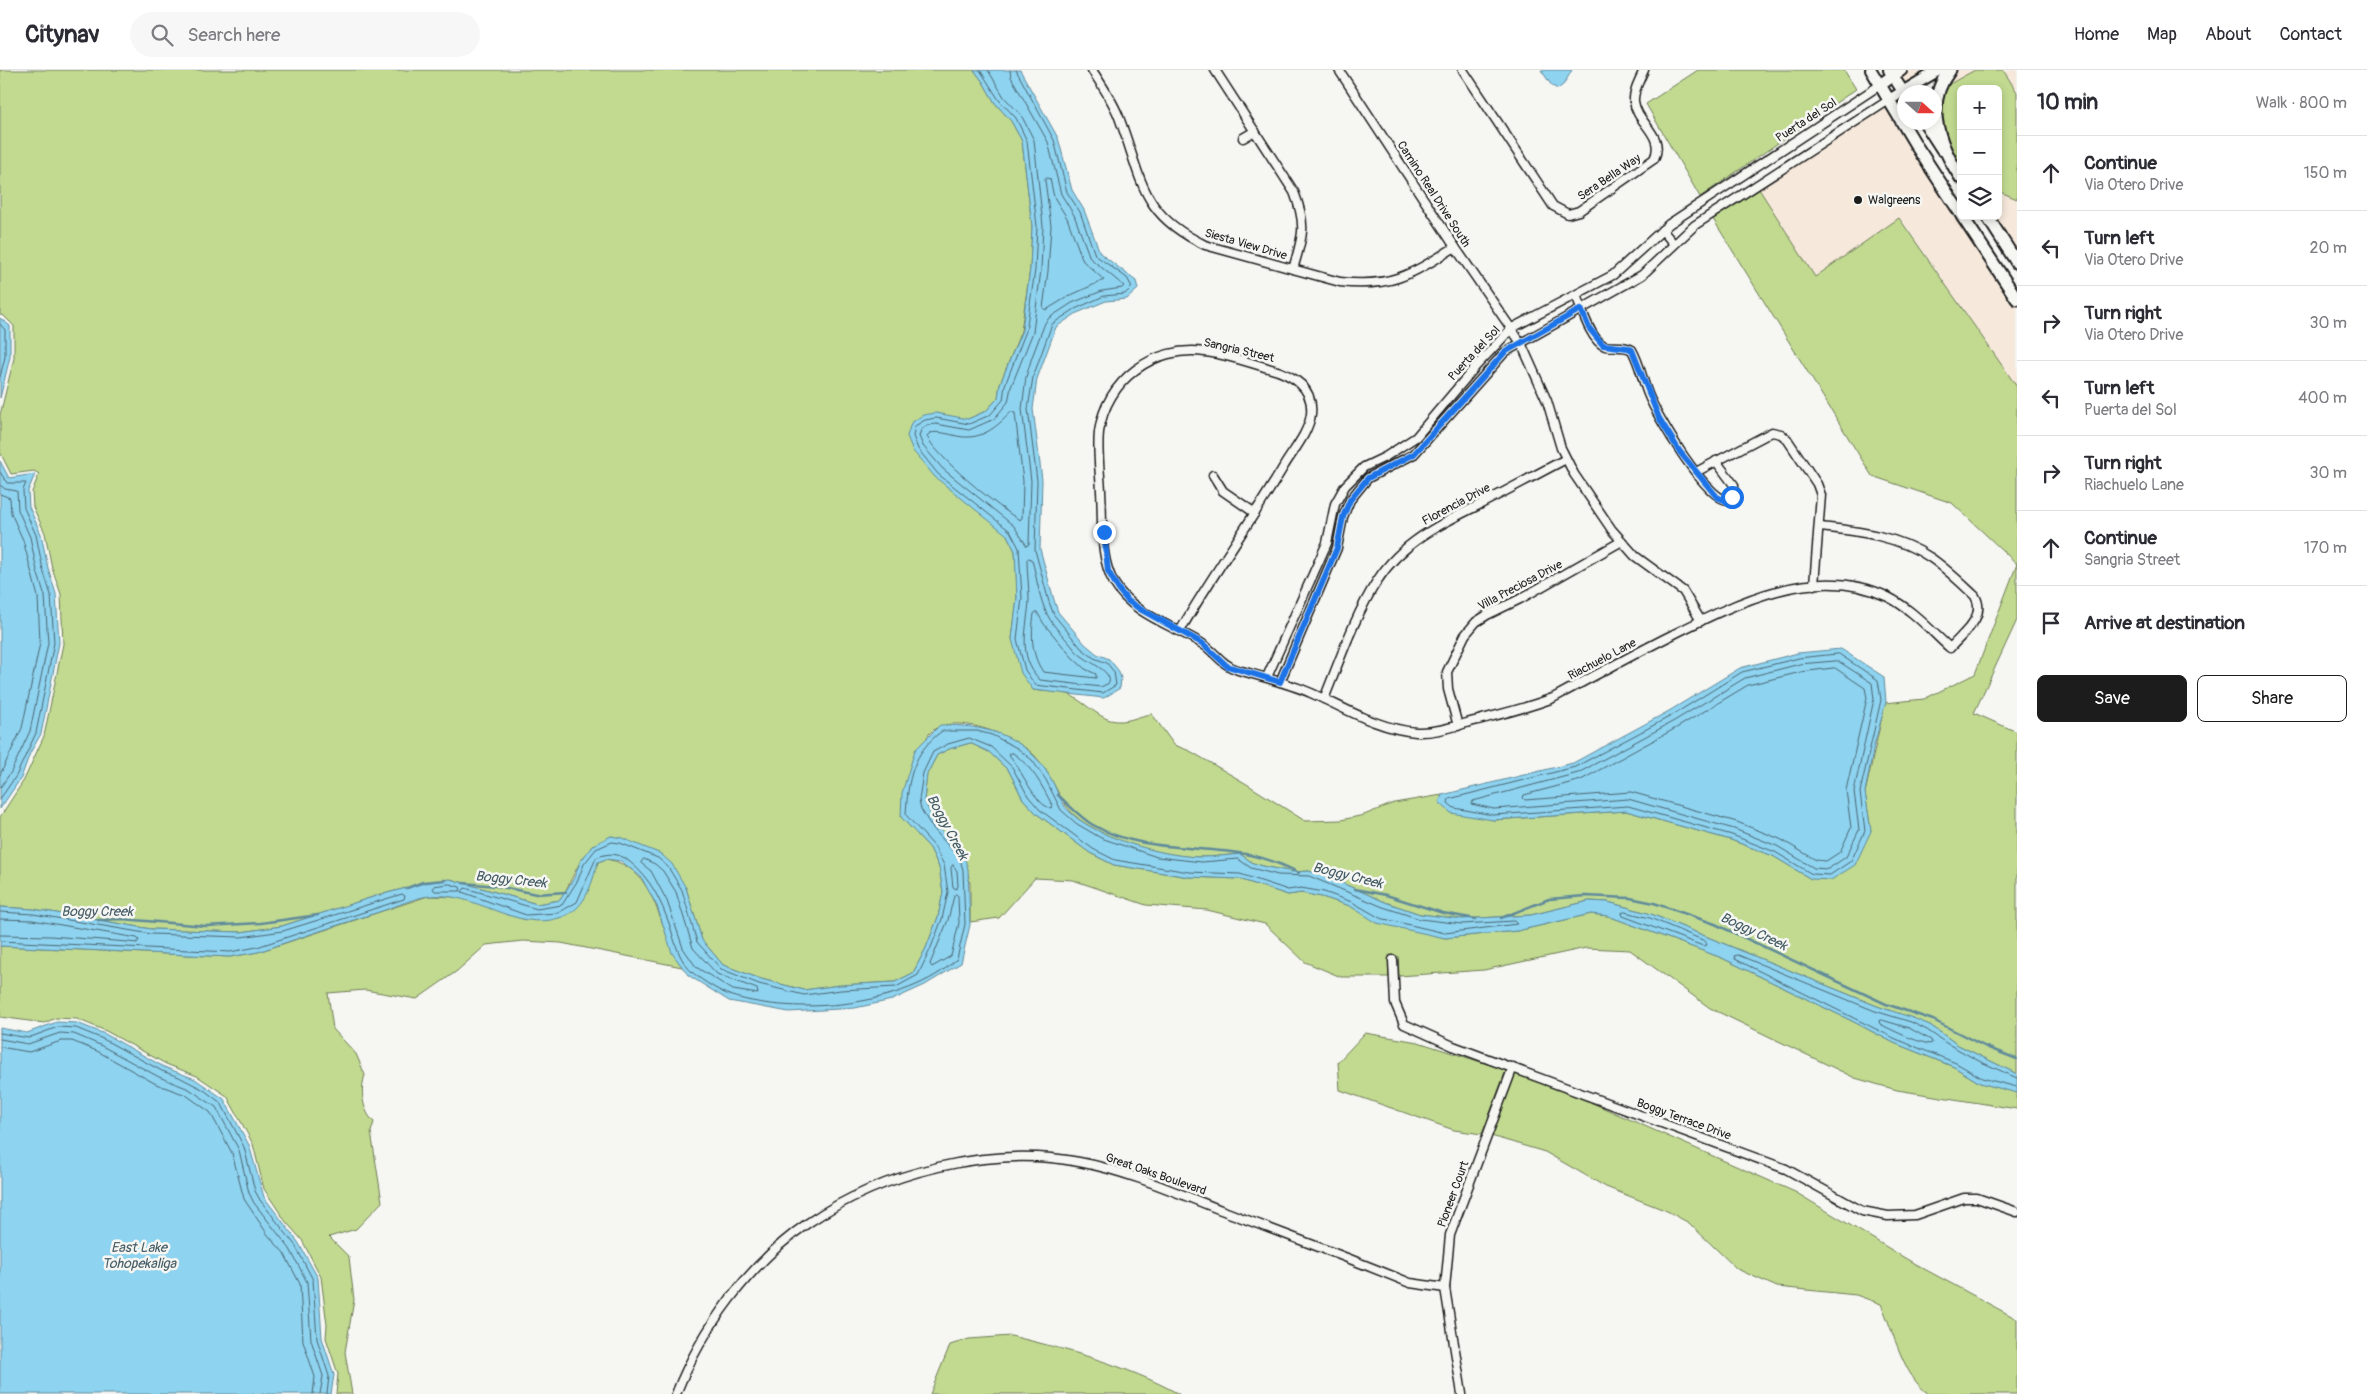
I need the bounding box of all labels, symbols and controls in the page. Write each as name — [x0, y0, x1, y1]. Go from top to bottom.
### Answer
search box — [130, 12, 480, 57]
text: Citynav — [25, 20, 100, 49]
icon: search — [148, 21, 176, 49]
text: Search here — [188, 23, 280, 47]
text: Home — [2074, 23, 2119, 46]
text: Map — [2147, 23, 2177, 46]
text: About — [2205, 23, 2251, 46]
text: Contact — [2279, 23, 2342, 46]
north arrow — [1897, 85, 1942, 130]
map controls — [1957, 85, 2002, 220]
button: + — [1957, 85, 2002, 130]
text: 10 min — [2037, 89, 2098, 116]
text: Walk · 800 m — [2256, 93, 2347, 113]
street label: Puerta del Sol — [1773, 95, 1840, 146]
button: − — [1957, 130, 2002, 175]
street label: Camino Real Drive South — [1394, 138, 1474, 251]
street label: Sera Bella Way — [1575, 151, 1644, 204]
text: Continue — [2084, 151, 2157, 175]
icon: ahead — [2037, 159, 2065, 187]
text: 150 m — [2303, 163, 2347, 183]
button: layers — [1957, 175, 2002, 220]
text: Via Otero Drive — [2084, 175, 2183, 195]
place label: Walgreens — [1868, 193, 1921, 208]
marker: Walgreens — [1852, 194, 1864, 206]
street label: Siesta View Drive — [1203, 226, 1289, 263]
text: Turn left — [2084, 226, 2154, 250]
icon: left — [2037, 234, 2065, 262]
text: 20 m — [2309, 238, 2347, 258]
text: Via Otero Drive — [2084, 250, 2183, 270]
text: Turn right — [2084, 301, 2162, 325]
icon: right — [2037, 309, 2065, 337]
text: 30 m — [2309, 313, 2347, 333]
street label: Puerta del Sol — [1445, 323, 1504, 384]
text: Via Otero Drive — [2084, 325, 2183, 345]
street label: Sangria Street — [1202, 335, 1276, 366]
text: Turn left — [2084, 376, 2154, 400]
icon: left — [2037, 384, 2065, 412]
text: 400 m — [2298, 388, 2347, 408]
text: Puerta del Sol — [2084, 400, 2177, 420]
text: Turn right — [2084, 451, 2162, 475]
icon: right — [2037, 459, 2065, 487]
text: 30 m — [2309, 463, 2347, 483]
text: Riachuelo Lane — [2084, 475, 2184, 495]
street label: Florencia Drive — [1420, 480, 1493, 529]
route start — [1721, 486, 1744, 509]
route end — [1093, 521, 1116, 544]
text: Continue — [2084, 526, 2157, 550]
icon: ahead — [2037, 534, 2065, 562]
text: 170 m — [2304, 538, 2347, 558]
text: Sangria Street — [2084, 550, 2180, 570]
street label: Villa Preciosa Drive — [1475, 557, 1565, 614]
icon: arrive — [2037, 609, 2065, 637]
text: Arrive at destination — [2084, 611, 2245, 635]
street label: Riachuelo Lane — [1566, 635, 1639, 684]
button: Save — [2037, 675, 2187, 722]
button: Share — [2197, 675, 2347, 722]
water label: Boggy Creek — [923, 792, 972, 864]
water label: Boggy Creek — [1311, 859, 1386, 893]
water label: Boggy Creek — [474, 867, 549, 892]
water label: Boggy Creek — [61, 903, 134, 920]
water label: Boggy Creek — [1718, 909, 1791, 955]
street label: Boggy Terrace Drive — [1635, 1095, 1733, 1144]
street label: Great Oaks Boulevard — [1103, 1150, 1208, 1199]
street label: Pioneer Court — [1435, 1159, 1472, 1229]
water label: East Lake Tohopekaliga — [102, 1239, 178, 1272]

